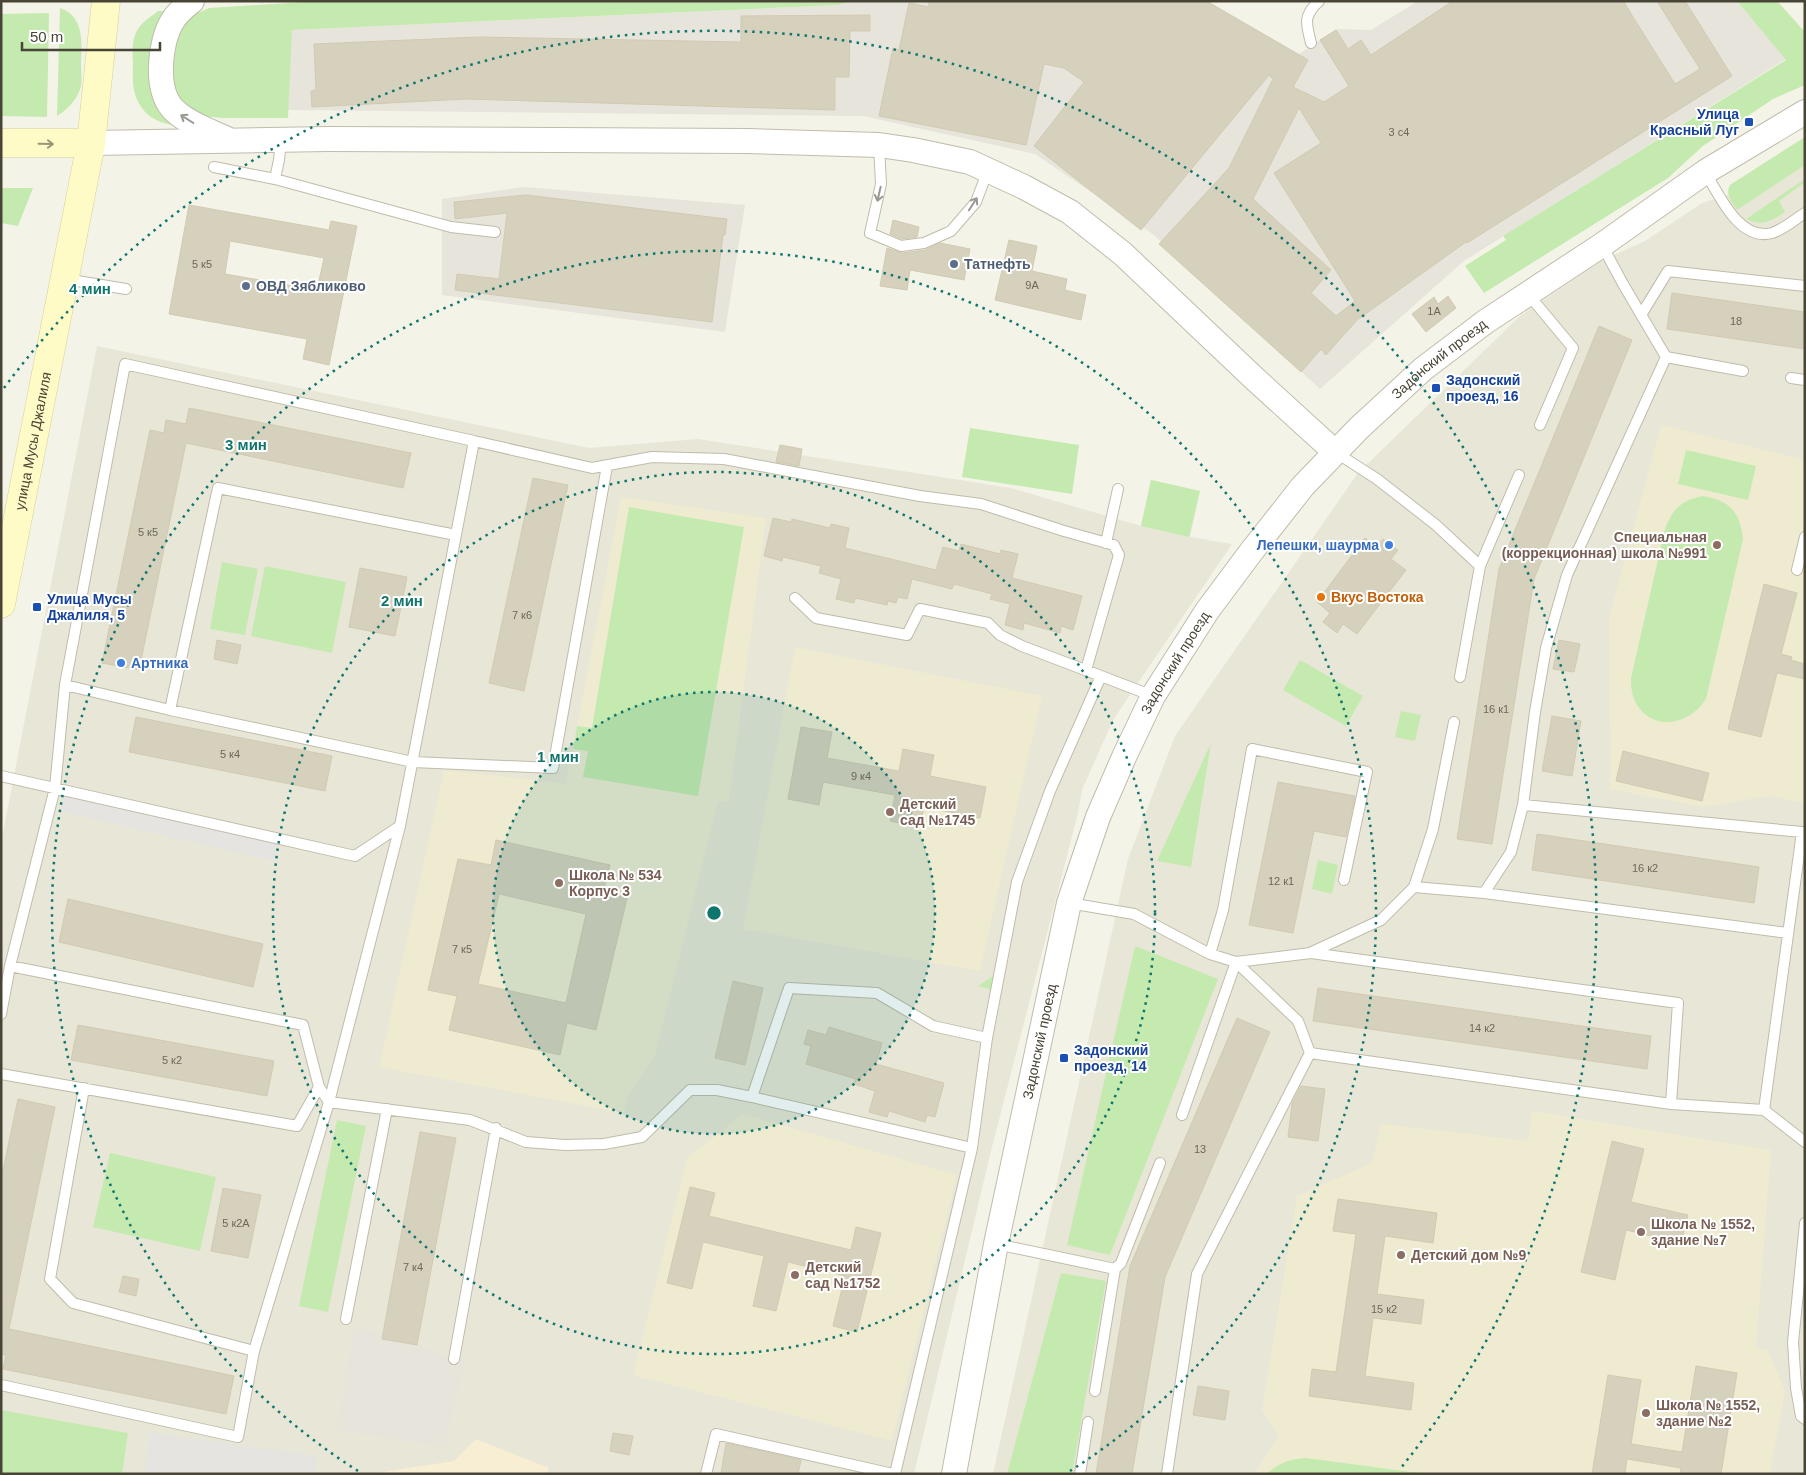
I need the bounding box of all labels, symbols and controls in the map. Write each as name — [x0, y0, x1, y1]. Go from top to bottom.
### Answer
scale bar — [22, 20, 160, 52]
text: 50 m — [30, 28, 63, 45]
place label: Улица Красный Луг — [1650, 106, 1739, 138]
one-way arrow — [180, 113, 194, 123]
marker: Улица Красный Луг — [1743, 116, 1755, 128]
house number: 3 с4 — [1389, 126, 1409, 138]
one-way arrow — [38, 139, 54, 149]
one-way arrow — [874, 185, 883, 201]
one-way arrow — [968, 197, 978, 211]
place label: Татнефть — [964, 256, 1031, 272]
house number: 5 к5 — [192, 258, 212, 270]
marker: Татнефть — [948, 258, 960, 270]
place label: ОВД Зябликово — [256, 278, 366, 294]
house number: 9А — [1025, 279, 1039, 291]
text: 4 мин — [69, 280, 111, 297]
marker: ОВД Зябликово — [240, 280, 252, 292]
house number: 1А — [1427, 305, 1441, 317]
house number: 18 — [1730, 315, 1742, 327]
street label: Задонский проезд — [1388, 316, 1490, 402]
street label: улица Мусы Джалиля — [11, 371, 54, 512]
place label: Задонский проезд, 16 — [1446, 372, 1520, 404]
marker: Задонский проезд, 16 — [1430, 382, 1442, 394]
text: 3 мин — [225, 436, 267, 453]
house number: 5 к5 — [138, 526, 158, 538]
place label: Специальная (коррекционная) школа №991 — [1502, 529, 1707, 561]
place label: Лепешки, шаурма — [1257, 537, 1379, 553]
marker: Лепешки, шаурма — [1383, 539, 1395, 551]
marker: Специальная (коррекционная) школа №991 — [1711, 539, 1723, 551]
place label: Вкус Востока — [1331, 589, 1424, 605]
place label: Улица Мусы Джалиля, 5 — [47, 591, 132, 623]
marker: Вкус Востока — [1315, 591, 1327, 603]
text: 2 мин — [381, 592, 423, 609]
marker: Улица Мусы Джалиля, 5 — [31, 601, 43, 613]
street label: Задонский проезд — [1138, 608, 1213, 717]
house number: 7 к6 — [512, 609, 532, 621]
place label: Артника — [131, 655, 188, 671]
marker: Артника — [115, 657, 127, 669]
house number: 16 к1 — [1483, 703, 1509, 715]
house number: 5 к4 — [220, 748, 240, 760]
text: 1 мин — [537, 748, 579, 765]
house number: 9 к4 — [851, 770, 871, 782]
place label: Детский сад №1745 — [900, 796, 975, 828]
marker: Детский сад №1745 — [884, 806, 896, 818]
house number: 16 к2 — [1632, 862, 1658, 874]
place label: Школа № 534 Корпус 3 — [569, 867, 662, 899]
house number: 12 к1 — [1268, 875, 1294, 887]
marker: Школа № 534 Корпус 3 — [553, 877, 565, 889]
centre of rings — [705, 904, 723, 922]
house number: 7 к5 — [452, 943, 472, 955]
street label: Задонский проезд — [1019, 982, 1060, 1101]
house number: 14 к2 — [1469, 1022, 1495, 1034]
place label: Задонский проезд, 14 — [1074, 1042, 1148, 1074]
marker: Задонский проезд, 14 — [1058, 1052, 1070, 1064]
house number: 5 к2 — [162, 1054, 182, 1066]
house number: 13 — [1194, 1143, 1206, 1155]
place label: Школа № 1552, здание №7 — [1651, 1216, 1755, 1248]
house number: 5 к2А — [222, 1217, 250, 1229]
marker: Школа № 1552, здание №7 — [1635, 1226, 1647, 1238]
place label: Детский дом №9 — [1411, 1247, 1526, 1263]
marker: Детский дом №9 — [1395, 1249, 1407, 1261]
place label: Детский сад №1752 — [805, 1259, 880, 1291]
house number: 7 к4 — [403, 1261, 423, 1273]
marker: Детский сад №1752 — [789, 1269, 801, 1281]
house number: 15 к2 — [1371, 1303, 1397, 1315]
place label: Школа № 1552, здание №2 — [1656, 1397, 1760, 1429]
marker: Школа № 1552, здание №2 — [1640, 1407, 1652, 1419]

